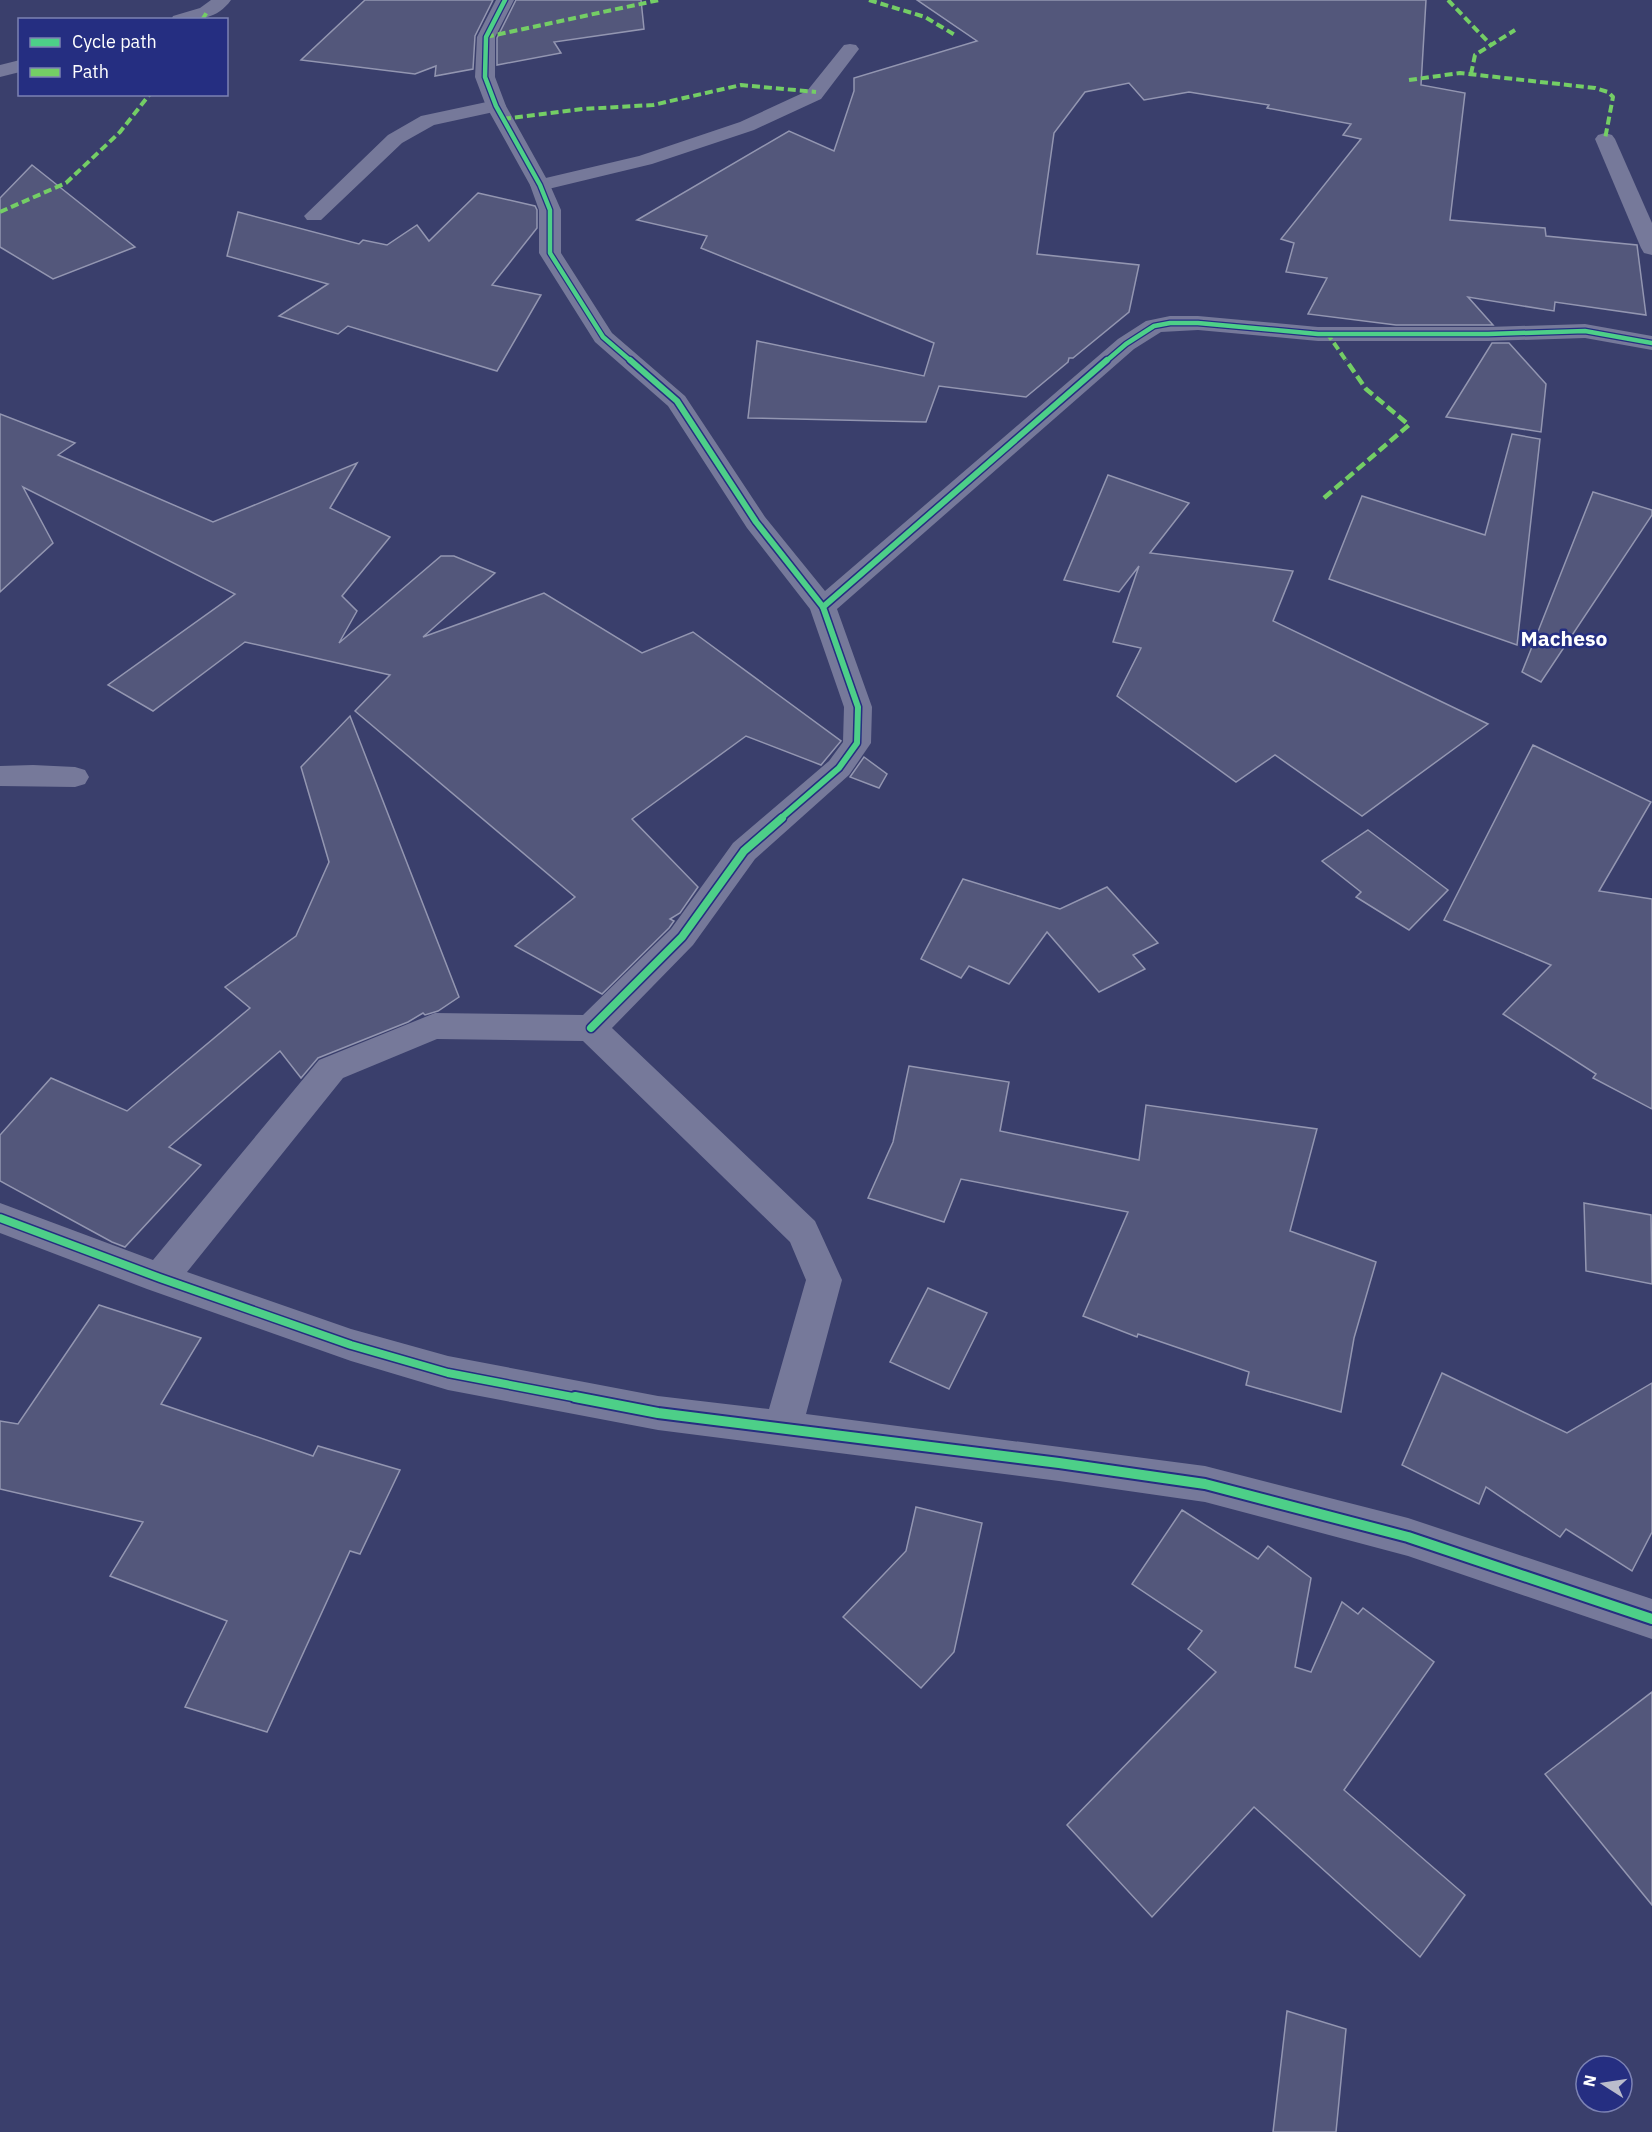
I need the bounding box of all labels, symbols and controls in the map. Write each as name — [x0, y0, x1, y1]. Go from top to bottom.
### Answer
legend — [18, 18, 228, 96]
text: Cycle path — [72, 30, 157, 53]
text: Path — [72, 60, 109, 83]
district label: Macheso — [1521, 624, 1608, 652]
north arrow — [1574, 2054, 1634, 2114]
text: N — [1578, 2073, 1600, 2089]

